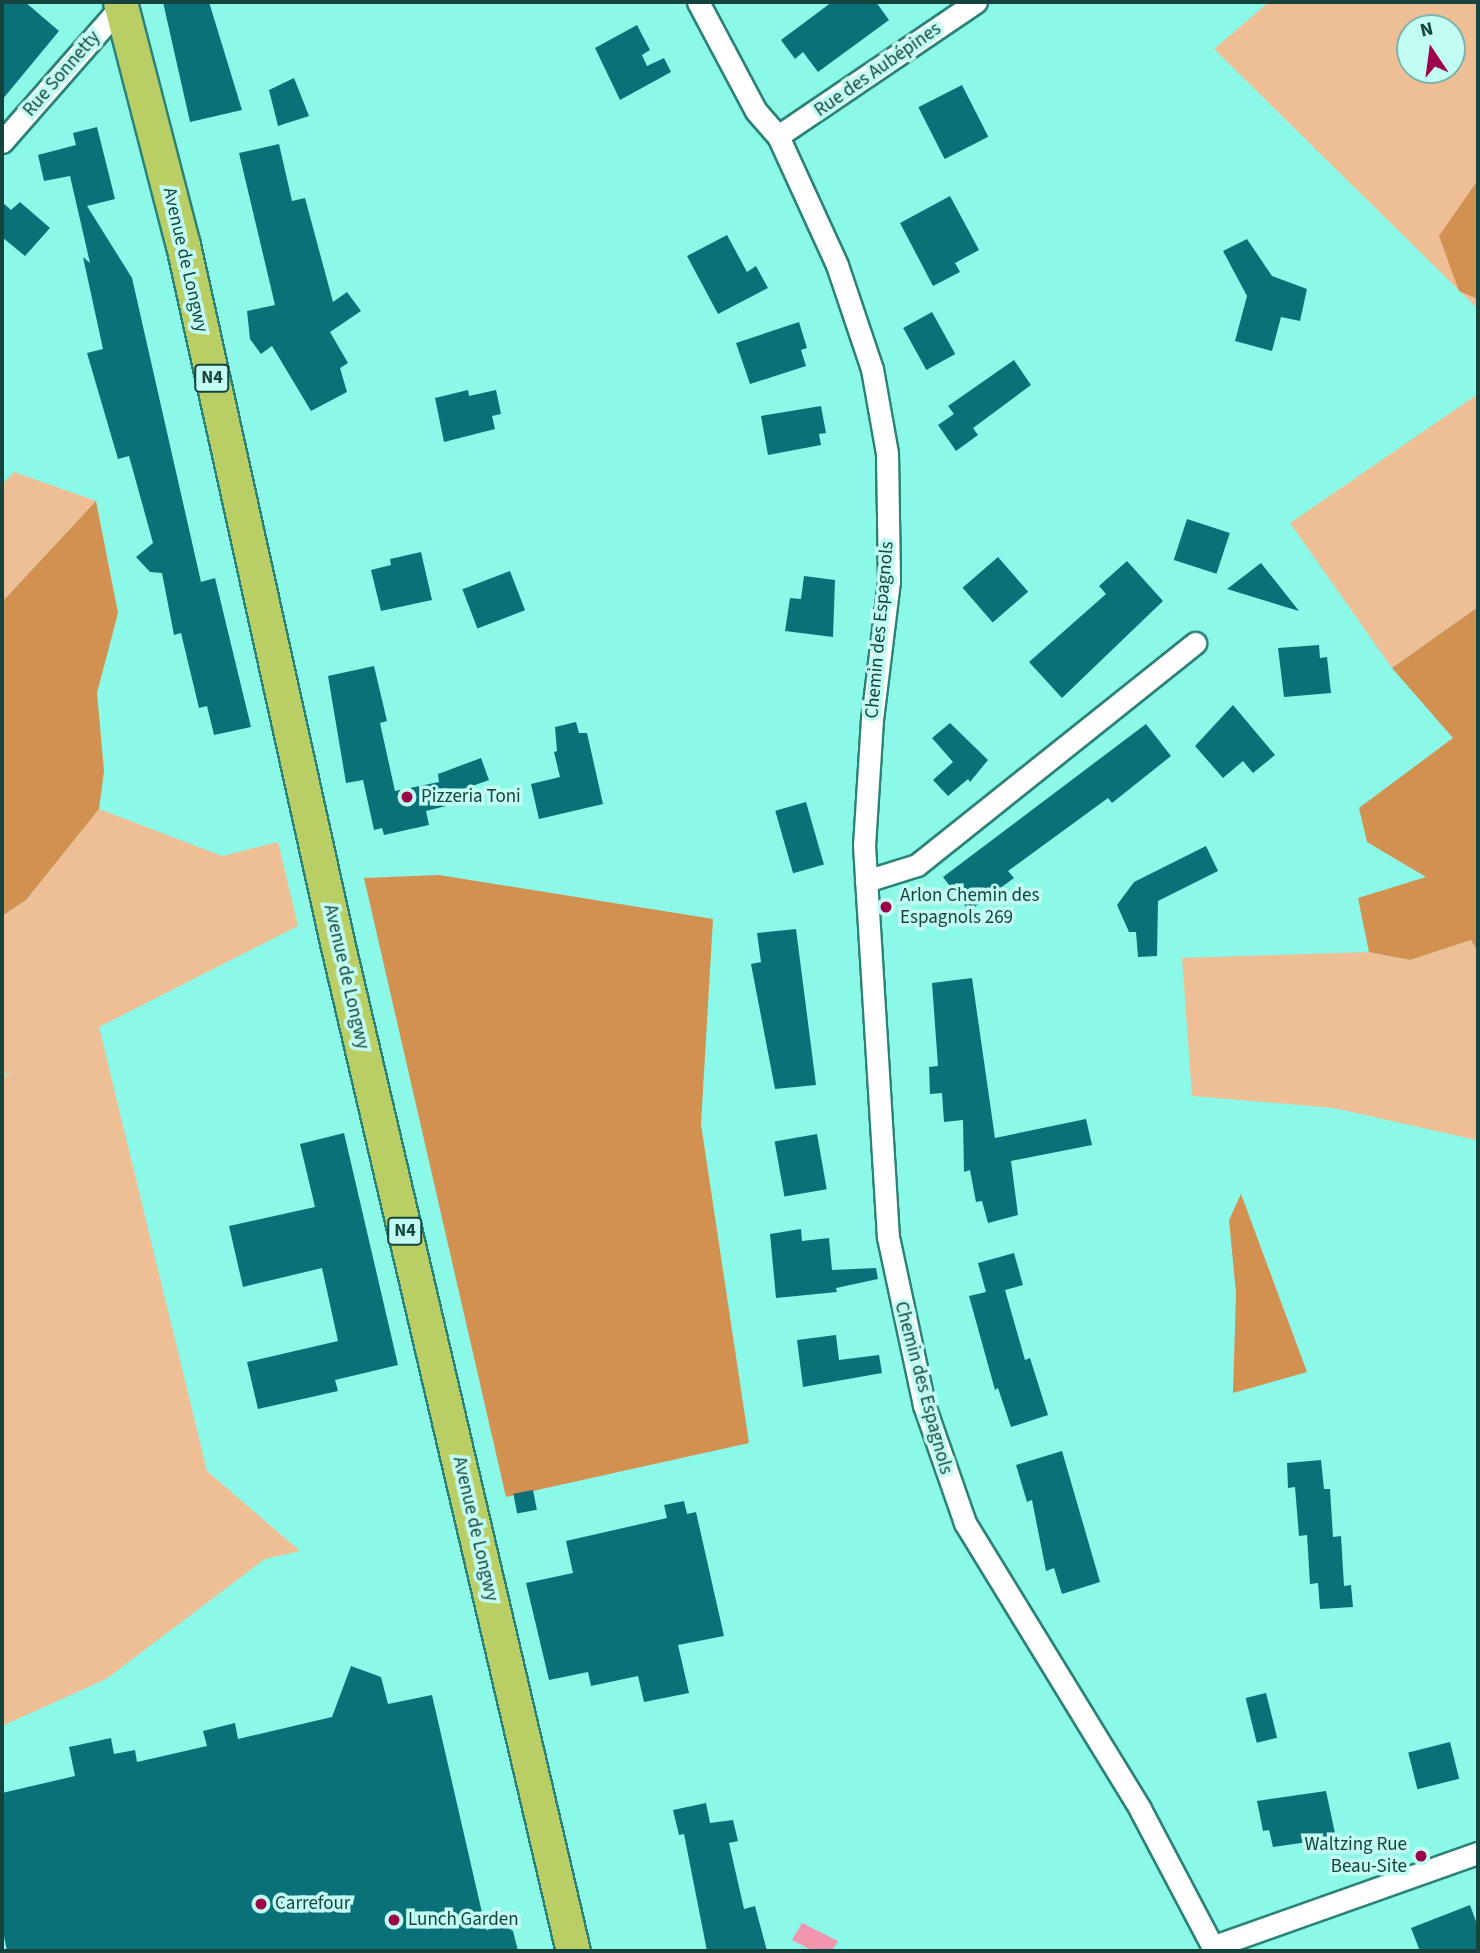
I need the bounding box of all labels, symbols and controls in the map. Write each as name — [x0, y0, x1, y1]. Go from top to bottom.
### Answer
north arrow — [1396, 14, 1466, 84]
text: N — [1417, 15, 1436, 45]
street label: Rue des Aubépines — [810, 18, 946, 122]
street label: Rue Sonnetty — [19, 26, 105, 122]
street label: Avenue de Longwy — [157, 185, 213, 335]
road number: N4 — [193, 364, 231, 392]
street label: Chemin des Espagnols — [861, 540, 899, 720]
place label: Pizzeria Toni — [421, 786, 521, 808]
marker: Pizzeria Toni — [399, 789, 415, 805]
place label: Arlon Chemin des Espagnols 269 — [900, 885, 1039, 929]
marker: Arlon Chemin des Espagnols 269 — [878, 899, 894, 915]
street label: Avenue de Longwy — [318, 902, 374, 1052]
road number: N4 — [386, 1216, 424, 1246]
street label: Chemin des Espagnols — [889, 1299, 957, 1477]
street label: Avenue de Longwy — [447, 1454, 503, 1604]
place label: Waltzing Rue Beau-Site — [1304, 1834, 1407, 1878]
marker: Waltzing Rue Beau-Site — [1413, 1848, 1429, 1864]
place label: Carrefour — [275, 1893, 350, 1915]
marker: Carrefour — [253, 1896, 269, 1912]
place label: Lunch Garden — [408, 1909, 519, 1931]
marker: Lunch Garden — [386, 1912, 402, 1928]

